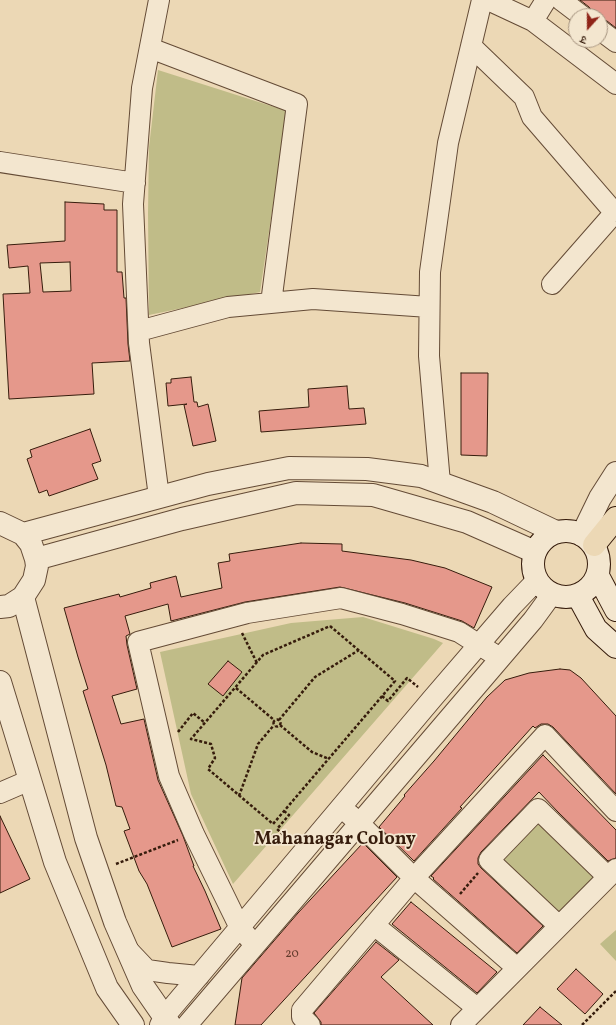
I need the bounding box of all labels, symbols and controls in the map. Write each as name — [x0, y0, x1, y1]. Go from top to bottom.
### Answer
north arrow — [568, 8, 608, 48]
text: उ — [579, 31, 589, 47]
district label: Mahanagar Colony — [254, 830, 416, 852]
house number: 20 — [285, 948, 299, 962]

